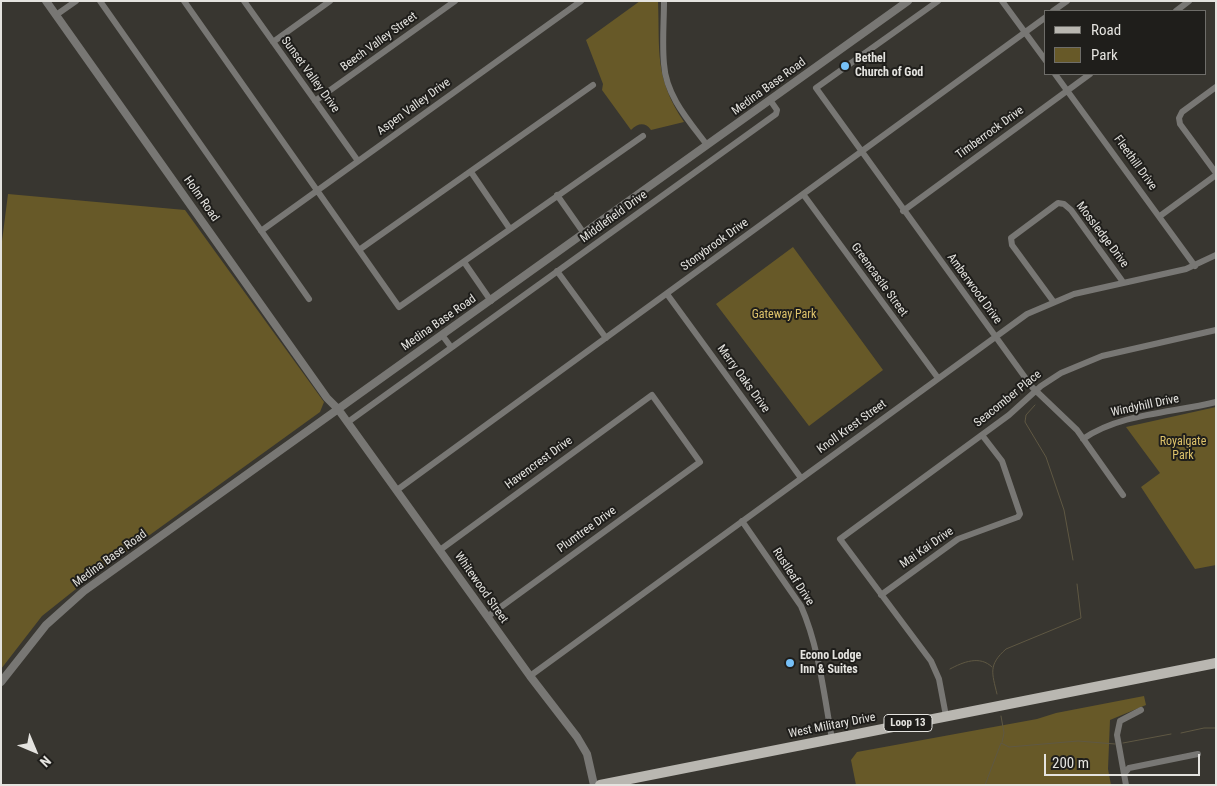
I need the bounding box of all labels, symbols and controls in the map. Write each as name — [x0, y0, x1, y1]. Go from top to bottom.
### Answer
street label: Beech Valley Street — [338, 9, 420, 75]
legend — [1044, 10, 1207, 75]
text: Road — [1091, 21, 1121, 39]
street label: Sunset Valley Drive — [278, 34, 342, 116]
text: Park — [1091, 46, 1118, 64]
place label: Bethel Church of God — [855, 52, 923, 80]
street label: Medina Base Road — [729, 55, 809, 119]
marker: Bethel Church of God — [839, 60, 851, 72]
street label: Aspen Valley Drive — [374, 75, 454, 139]
street label: Timberrock Drive — [953, 104, 1027, 162]
street label: Fleethill Drive — [1110, 133, 1160, 193]
street label: Holm Road — [180, 174, 222, 224]
street label: Middlefield Drive — [578, 188, 650, 246]
street label: Mossledge Drive — [1073, 199, 1131, 271]
street label: Stonybrook Drive — [678, 216, 752, 274]
street label: Greencastle Street — [848, 240, 910, 320]
street label: Amberwood Drive — [944, 251, 1004, 327]
street label: Medina Base Road — [399, 292, 479, 354]
park label: Gateway Park — [752, 308, 816, 322]
street label: Merry Oaks Drive — [714, 342, 772, 416]
street label: Seacomber Place — [971, 367, 1045, 431]
street label: Windyhill Drive — [1110, 392, 1180, 420]
street label: Knoll Krest Street — [815, 397, 889, 457]
street label: Havencrest Drive — [502, 434, 576, 492]
park label: Royalgate Park — [1160, 435, 1206, 463]
street label: Plumtree Drive — [555, 504, 619, 556]
street label: Mai Kai Drive — [897, 524, 957, 572]
street label: Medina Base Road — [70, 527, 150, 591]
street label: Rustleaf Drive — [769, 545, 817, 609]
street label: Whitewood Street — [451, 550, 511, 626]
place label: Econo Lodge Inn & Suites — [800, 649, 861, 677]
marker: Econo Lodge Inn & Suites — [784, 657, 796, 669]
street label: West Military Drive — [787, 710, 877, 742]
road number: Loop 13 — [884, 714, 932, 731]
north arrow — [10, 726, 60, 776]
scale bar — [1047, 744, 1203, 776]
text: N — [37, 753, 54, 770]
text: 200 m — [1052, 754, 1089, 772]

